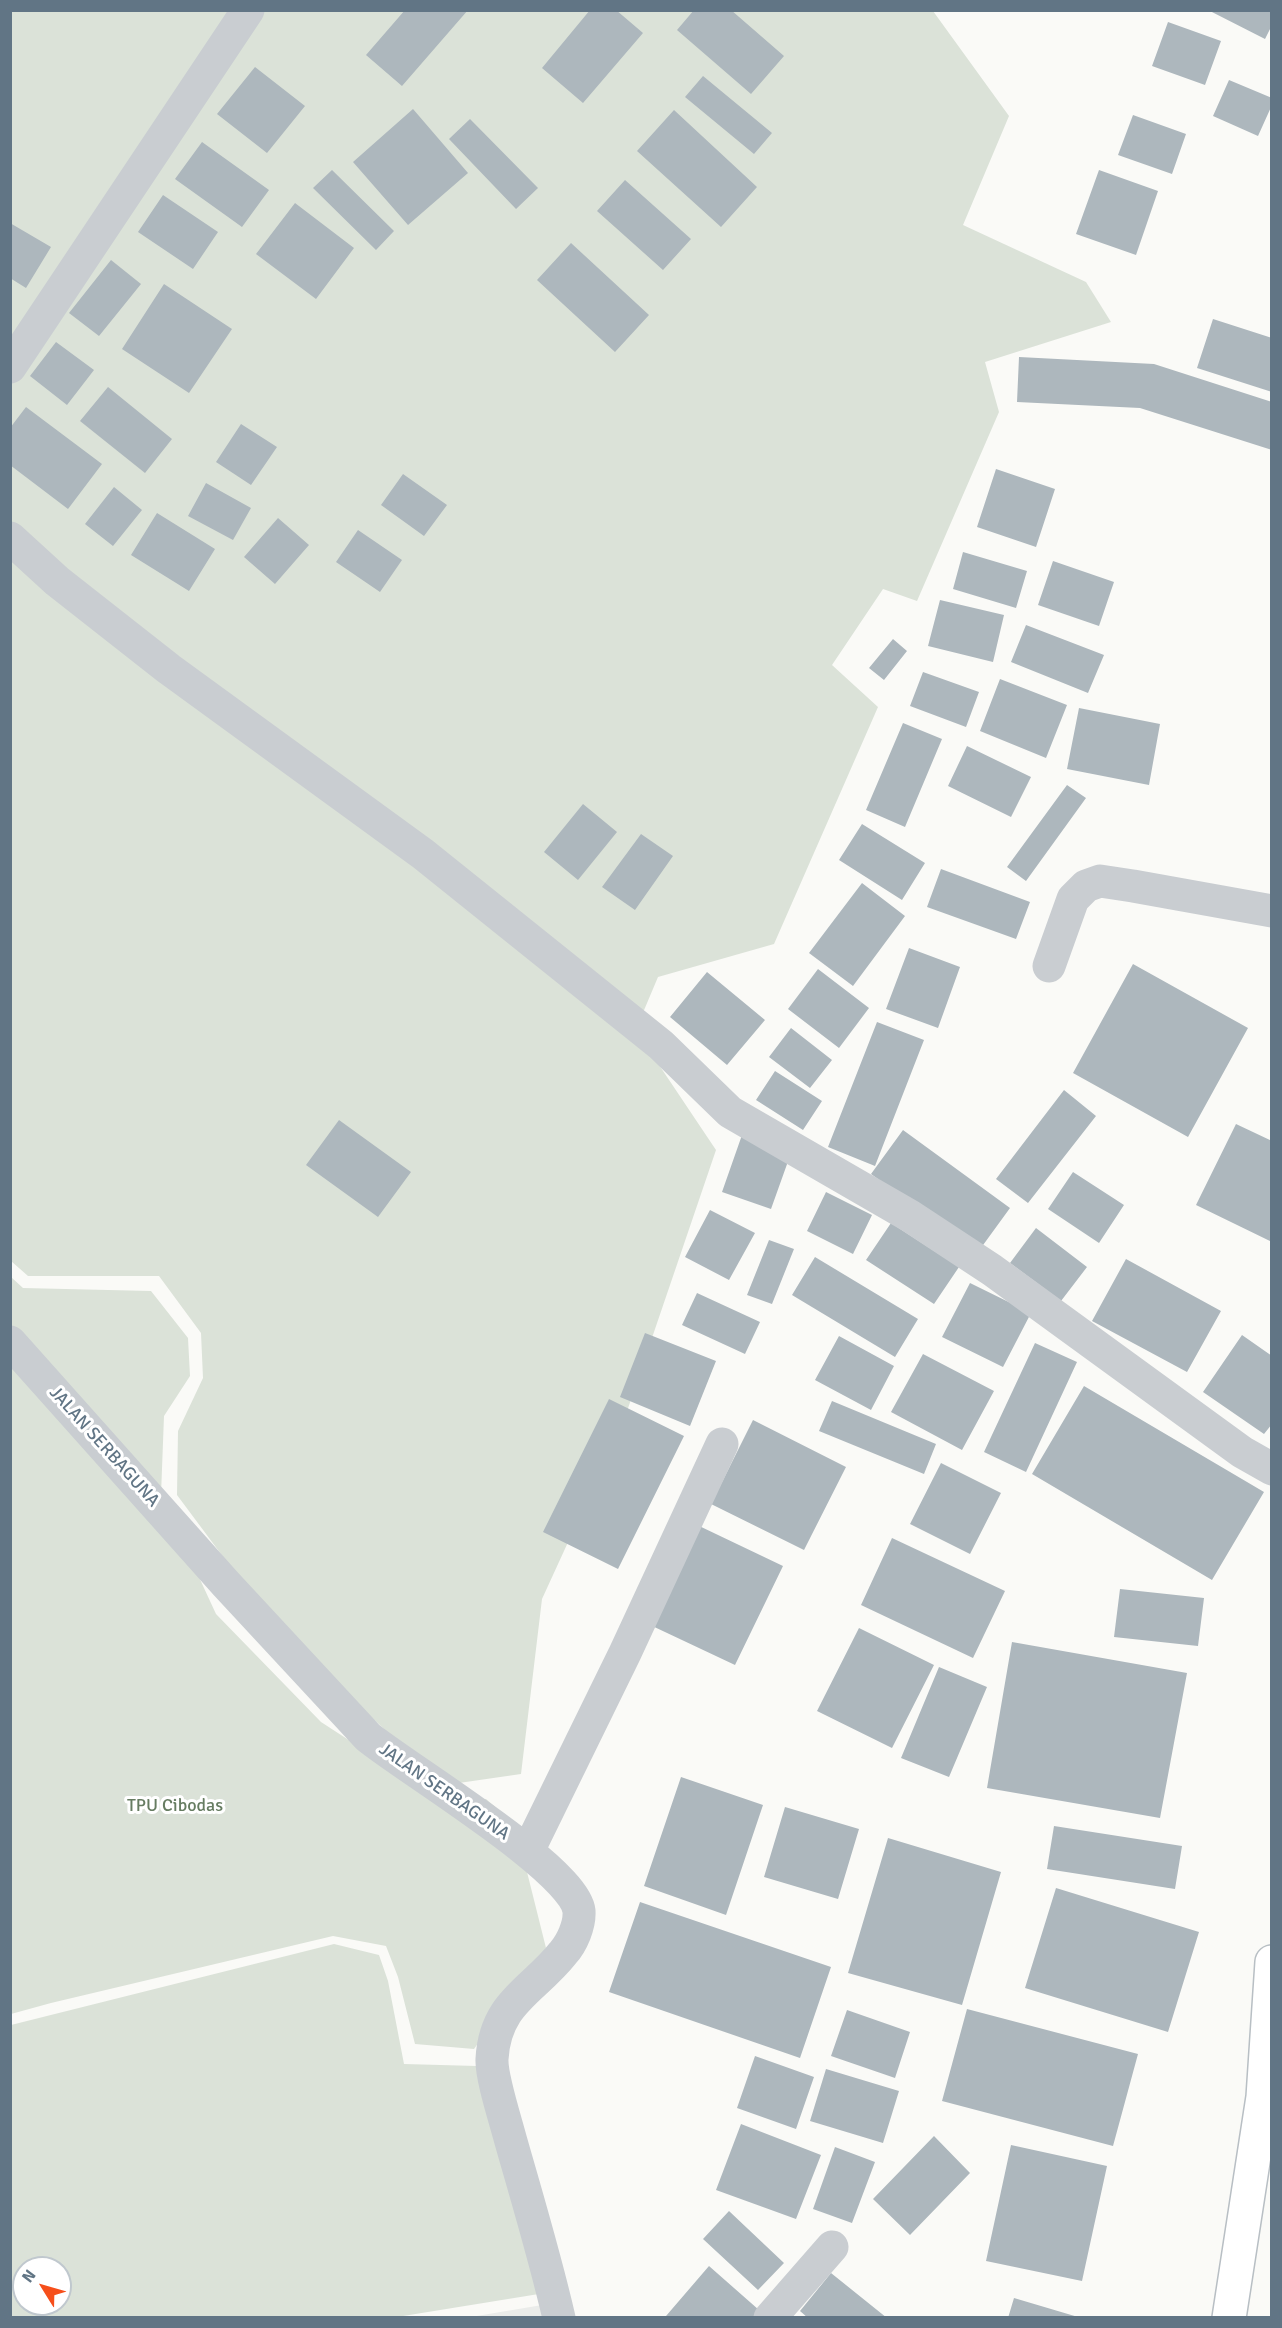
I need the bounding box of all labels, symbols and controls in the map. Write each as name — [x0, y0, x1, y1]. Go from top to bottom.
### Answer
street label: JALAN SERBAGUNA — [44, 1382, 164, 1512]
street label: JALAN SERBAGUNA — [374, 1739, 514, 1845]
park label: TPU Cibodas — [127, 1795, 223, 1817]
north arrow — [12, 2256, 72, 2316]
text: N — [18, 2266, 41, 2287]

